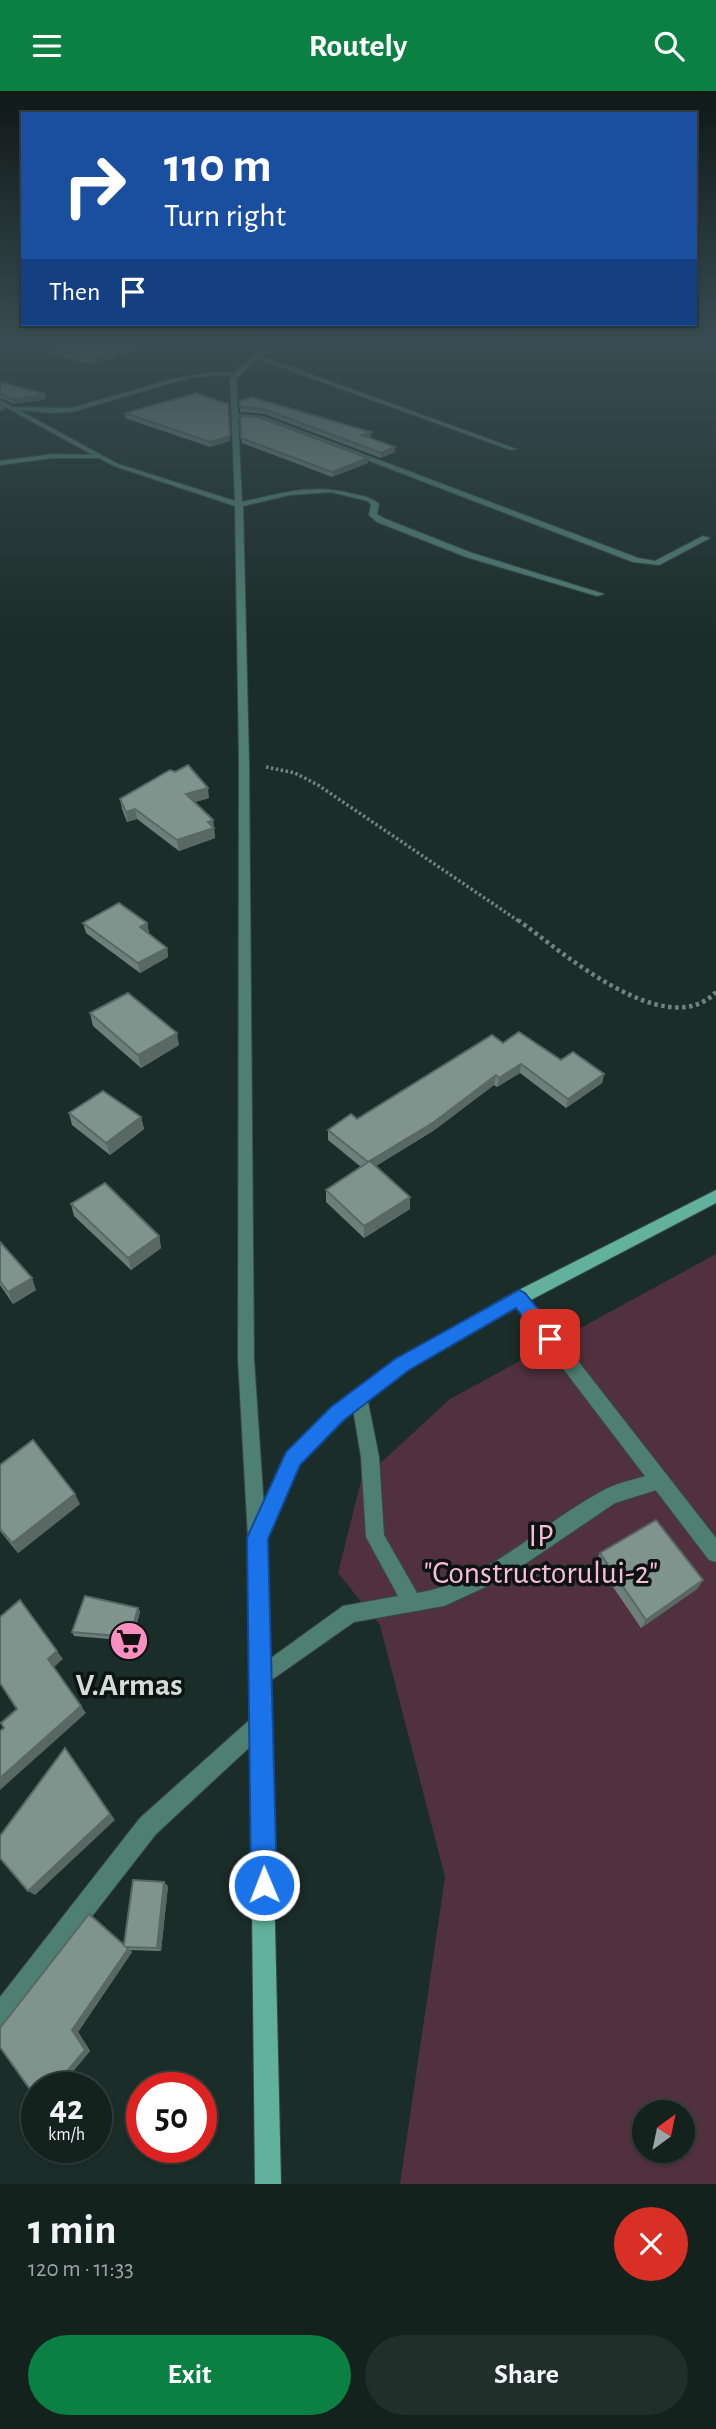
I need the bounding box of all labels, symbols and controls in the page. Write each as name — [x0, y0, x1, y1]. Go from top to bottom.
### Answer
icon: menu — [28, 27, 66, 65]
icon: search — [650, 27, 688, 65]
text: Routely — [309, 30, 407, 62]
icon: right — [49, 140, 140, 231]
text: 110 m — [164, 142, 272, 191]
text: Turn right — [164, 200, 286, 232]
icon: arrive — [114, 273, 152, 311]
text: Then — [49, 279, 100, 305]
pin — [520, 1309, 580, 1369]
icon: arrive — [531, 1320, 569, 1358]
park label: IP "Constructorului-2" — [424, 1520, 658, 1589]
supermarket icon: V.Armas — [108, 1620, 150, 1662]
place label: V.Armas — [75, 1669, 183, 1701]
position arrow — [227, 1848, 301, 1922]
speed limit sign: 50 — [126, 2072, 217, 2163]
text: 42 — [49, 2091, 84, 2126]
north arrow — [632, 2100, 695, 2163]
map controls — [632, 2100, 695, 2163]
text: km/h — [48, 2126, 85, 2144]
button: close — [614, 2207, 688, 2281]
text: 1 min — [28, 2209, 117, 2251]
text: 120 m · 11:33 — [28, 2258, 134, 2281]
button: Exit — [28, 2335, 351, 2415]
button: Share — [365, 2335, 688, 2415]

